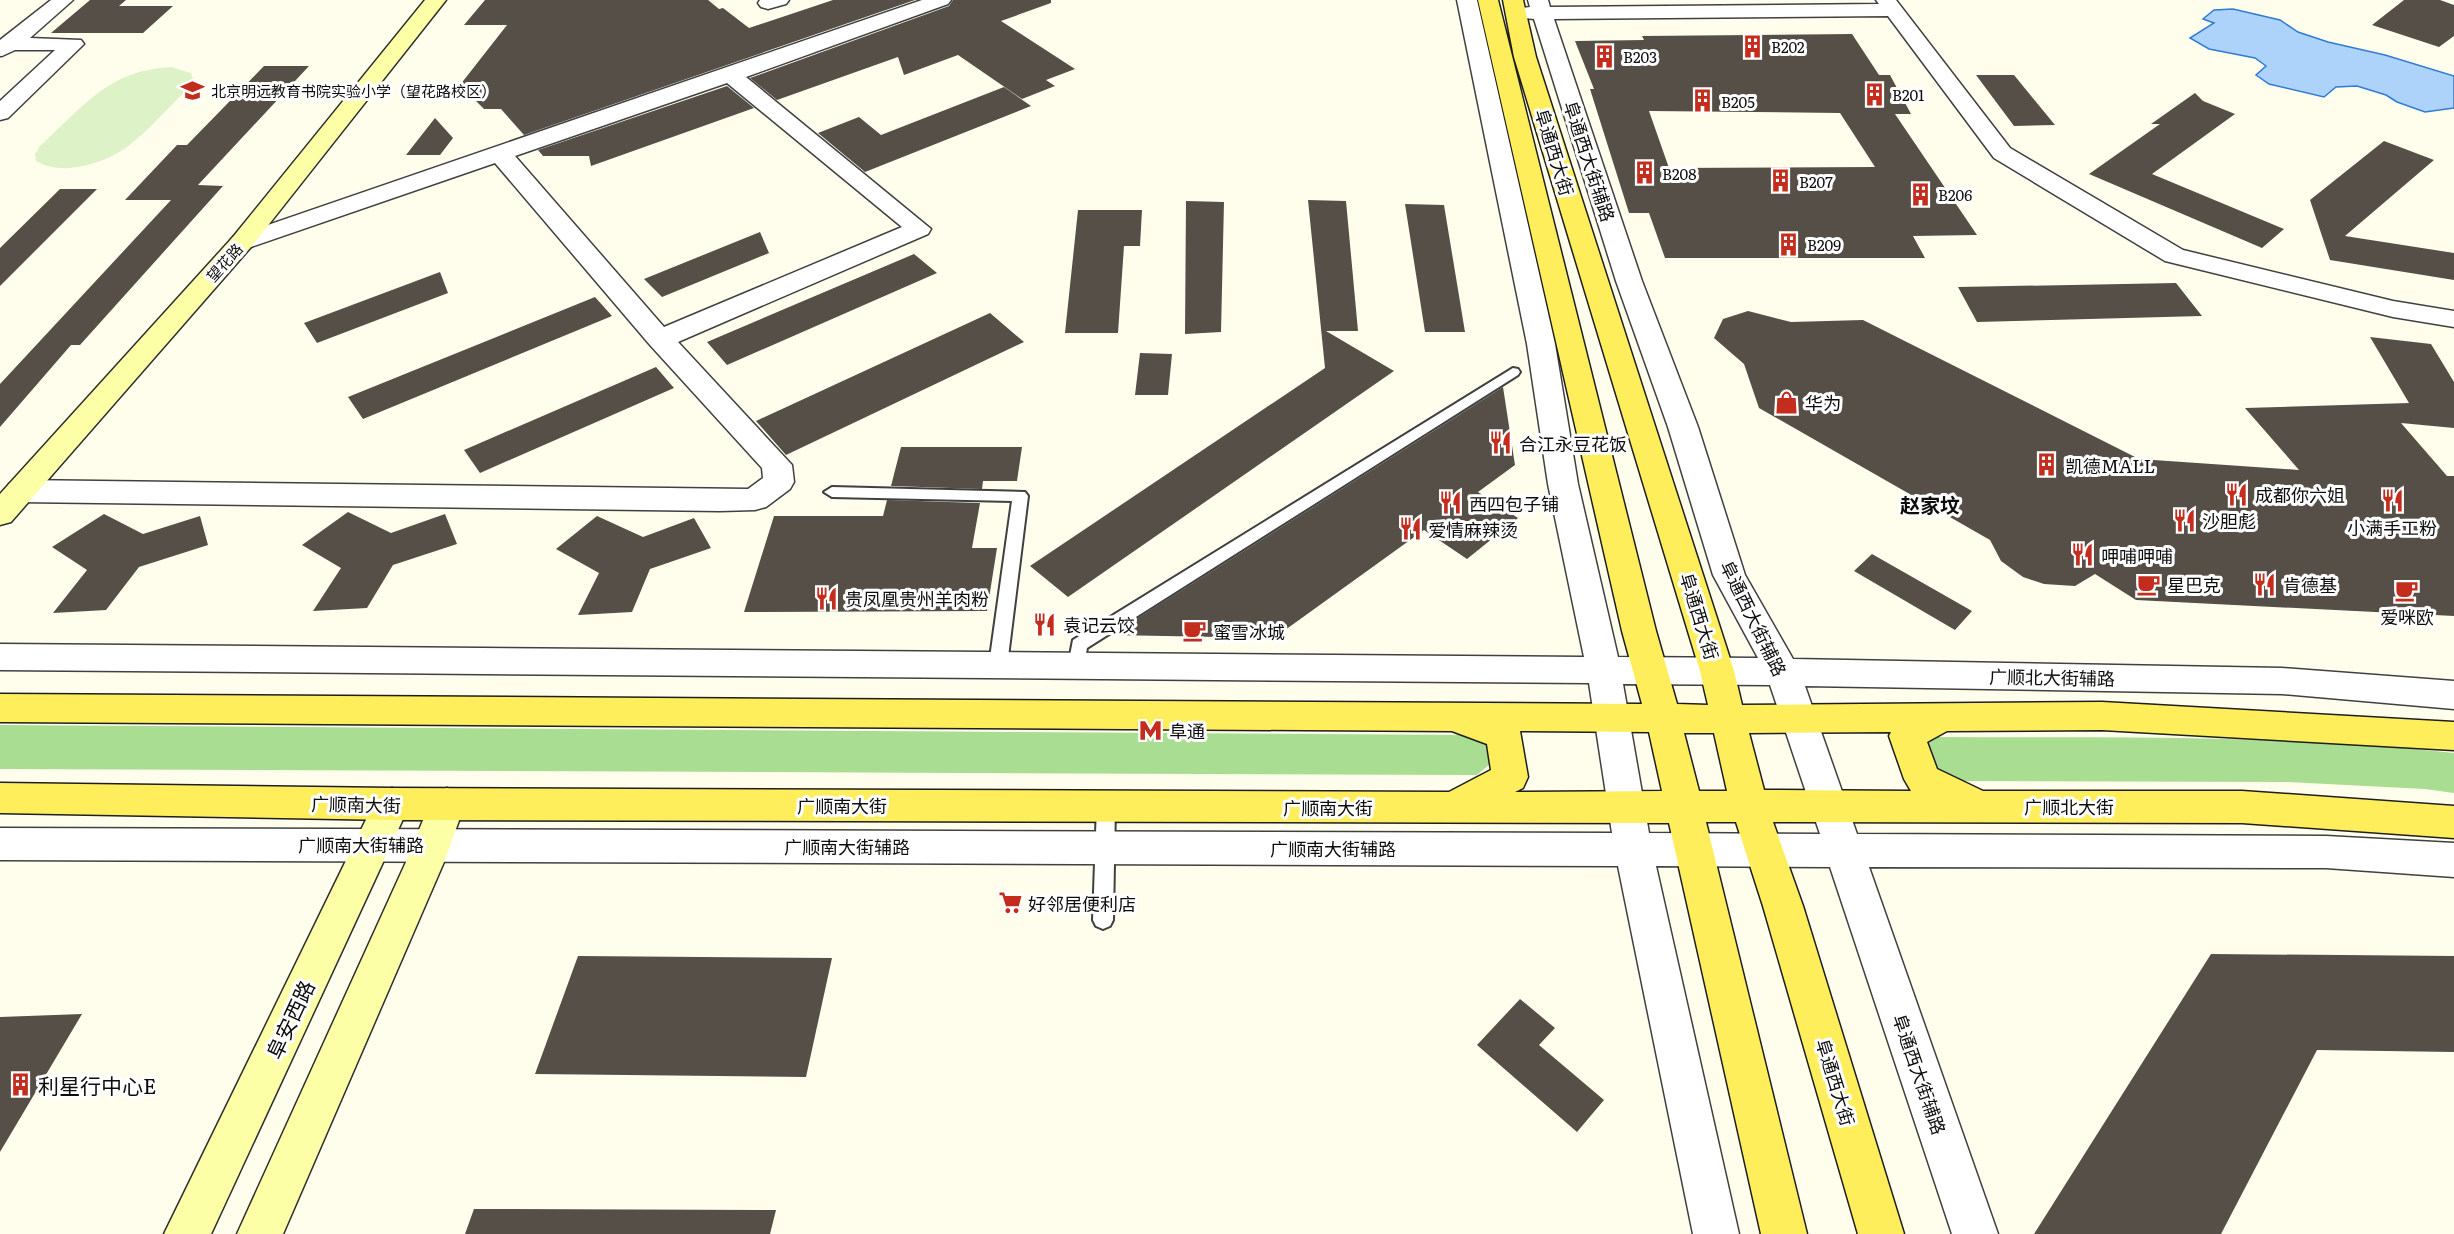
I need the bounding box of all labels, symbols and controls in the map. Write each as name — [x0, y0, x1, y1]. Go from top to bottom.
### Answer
building icon: B202 — [1740, 33, 1766, 59]
place label: B202 — [1771, 35, 1805, 58]
building icon: B203 — [1592, 43, 1618, 69]
place label: B203 — [1623, 45, 1657, 68]
school or university icon: 北京明远教育书院实验小学（望花路校区） — [180, 77, 206, 103]
place label: 北京明远教育书院实验小学（望花路校区） — [211, 79, 496, 102]
building icon: B201 — [1861, 81, 1887, 107]
place label: B201 — [1892, 83, 1924, 106]
building icon: B205 — [1690, 88, 1716, 114]
place label: B205 — [1721, 90, 1755, 113]
street label: 阜通西大街辅路 — [1558, 97, 1622, 225]
street label: 阜通西大街 — [1529, 105, 1581, 199]
building icon: B208 — [1631, 160, 1657, 186]
place label: B208 — [1662, 162, 1696, 185]
building icon: B207 — [1768, 168, 1794, 194]
place label: B207 — [1799, 170, 1833, 193]
building icon: B206 — [1907, 181, 1933, 207]
place label: B206 — [1938, 183, 1972, 206]
building icon: B209 — [1776, 231, 1802, 257]
place label: B209 — [1807, 233, 1841, 256]
street label: 望花路 — [200, 238, 248, 286]
shop icon: 华为 — [1774, 389, 1800, 415]
place label: 华为 — [1805, 389, 1841, 416]
restaurant icon: 合江永豆花饭 — [1488, 430, 1514, 456]
place label: 合江永豆花饭 — [1519, 430, 1627, 457]
building icon: 凯德MALL — [2034, 452, 2060, 478]
place label: 凯德MALL — [2065, 452, 2155, 479]
restaurant icon: 成都你六姐 — [2224, 481, 2250, 507]
place label: 成都你六姐 — [2255, 481, 2345, 508]
restaurant icon: 小满手工粉 — [2379, 488, 2405, 514]
district label: 赵家坟 — [1900, 489, 1960, 519]
restaurant icon: 西四包子铺 — [1438, 490, 1464, 516]
place label: 西四包子铺 — [1469, 490, 1559, 517]
restaurant icon: 沙胆彪 — [2171, 507, 2197, 533]
place label: 沙胆彪 — [2202, 507, 2256, 534]
place label: 小满手工粉 — [2347, 514, 2437, 541]
restaurant icon: 爱情麻辣烫 — [1397, 516, 1423, 542]
place label: 爱情麻辣烫 — [1428, 516, 1518, 543]
restaurant icon: 呷哺呷哺 — [2070, 542, 2096, 568]
place label: 呷哺呷哺 — [2101, 542, 2173, 569]
street label: 阜通西大街辅路 — [1714, 555, 1794, 681]
street label: 阜通西大街 — [1674, 569, 1726, 663]
cafe icon: 星巴克 — [2136, 571, 2162, 597]
place label: 星巴克 — [2167, 571, 2221, 598]
restaurant icon: 肯德基 — [2252, 571, 2278, 597]
place label: 肯德基 — [2283, 571, 2337, 598]
cafe icon: 爱咪欧 — [2394, 577, 2420, 603]
restaurant icon: 贵凤凰贵州羊肉粉 — [814, 585, 840, 611]
place label: 贵凤凰贵州羊肉粉 — [845, 585, 989, 612]
place label: 爱咪欧 — [2380, 603, 2434, 630]
restaurant icon: 袁记云饺 — [1032, 611, 1058, 637]
place label: 袁记云饺 — [1063, 611, 1135, 638]
cafe icon: 蜜雪冰城 — [1182, 618, 1208, 644]
place label: 蜜雪冰城 — [1213, 618, 1285, 645]
street label: 广顺北大街辅路 — [1989, 662, 2115, 692]
metro station icon: 阜通 — [1138, 717, 1164, 743]
place label: 阜通 — [1169, 717, 1205, 744]
street label: 广顺南大街 — [311, 790, 401, 818]
street label: 广顺南大街 — [797, 792, 887, 819]
street label: 广顺北大街 — [2024, 793, 2114, 820]
street label: 广顺南大街 — [1283, 794, 1373, 821]
street label: 广顺南大街辅路 — [298, 831, 424, 858]
street label: 广顺南大街辅路 — [784, 833, 910, 860]
street label: 广顺南大街辅路 — [1270, 835, 1396, 862]
supermarket icon: 好邻居便利店 — [997, 890, 1023, 916]
place label: 好邻居便利店 — [1028, 890, 1136, 917]
street label: 阜安西路 — [257, 974, 321, 1064]
street label: 阜通西大街辅路 — [1887, 1010, 1953, 1138]
street label: 阜通西大街 — [1810, 1035, 1862, 1129]
place label: 利星行中心E — [38, 1069, 156, 1100]
building icon: 利星行中心E — [7, 1071, 33, 1097]

